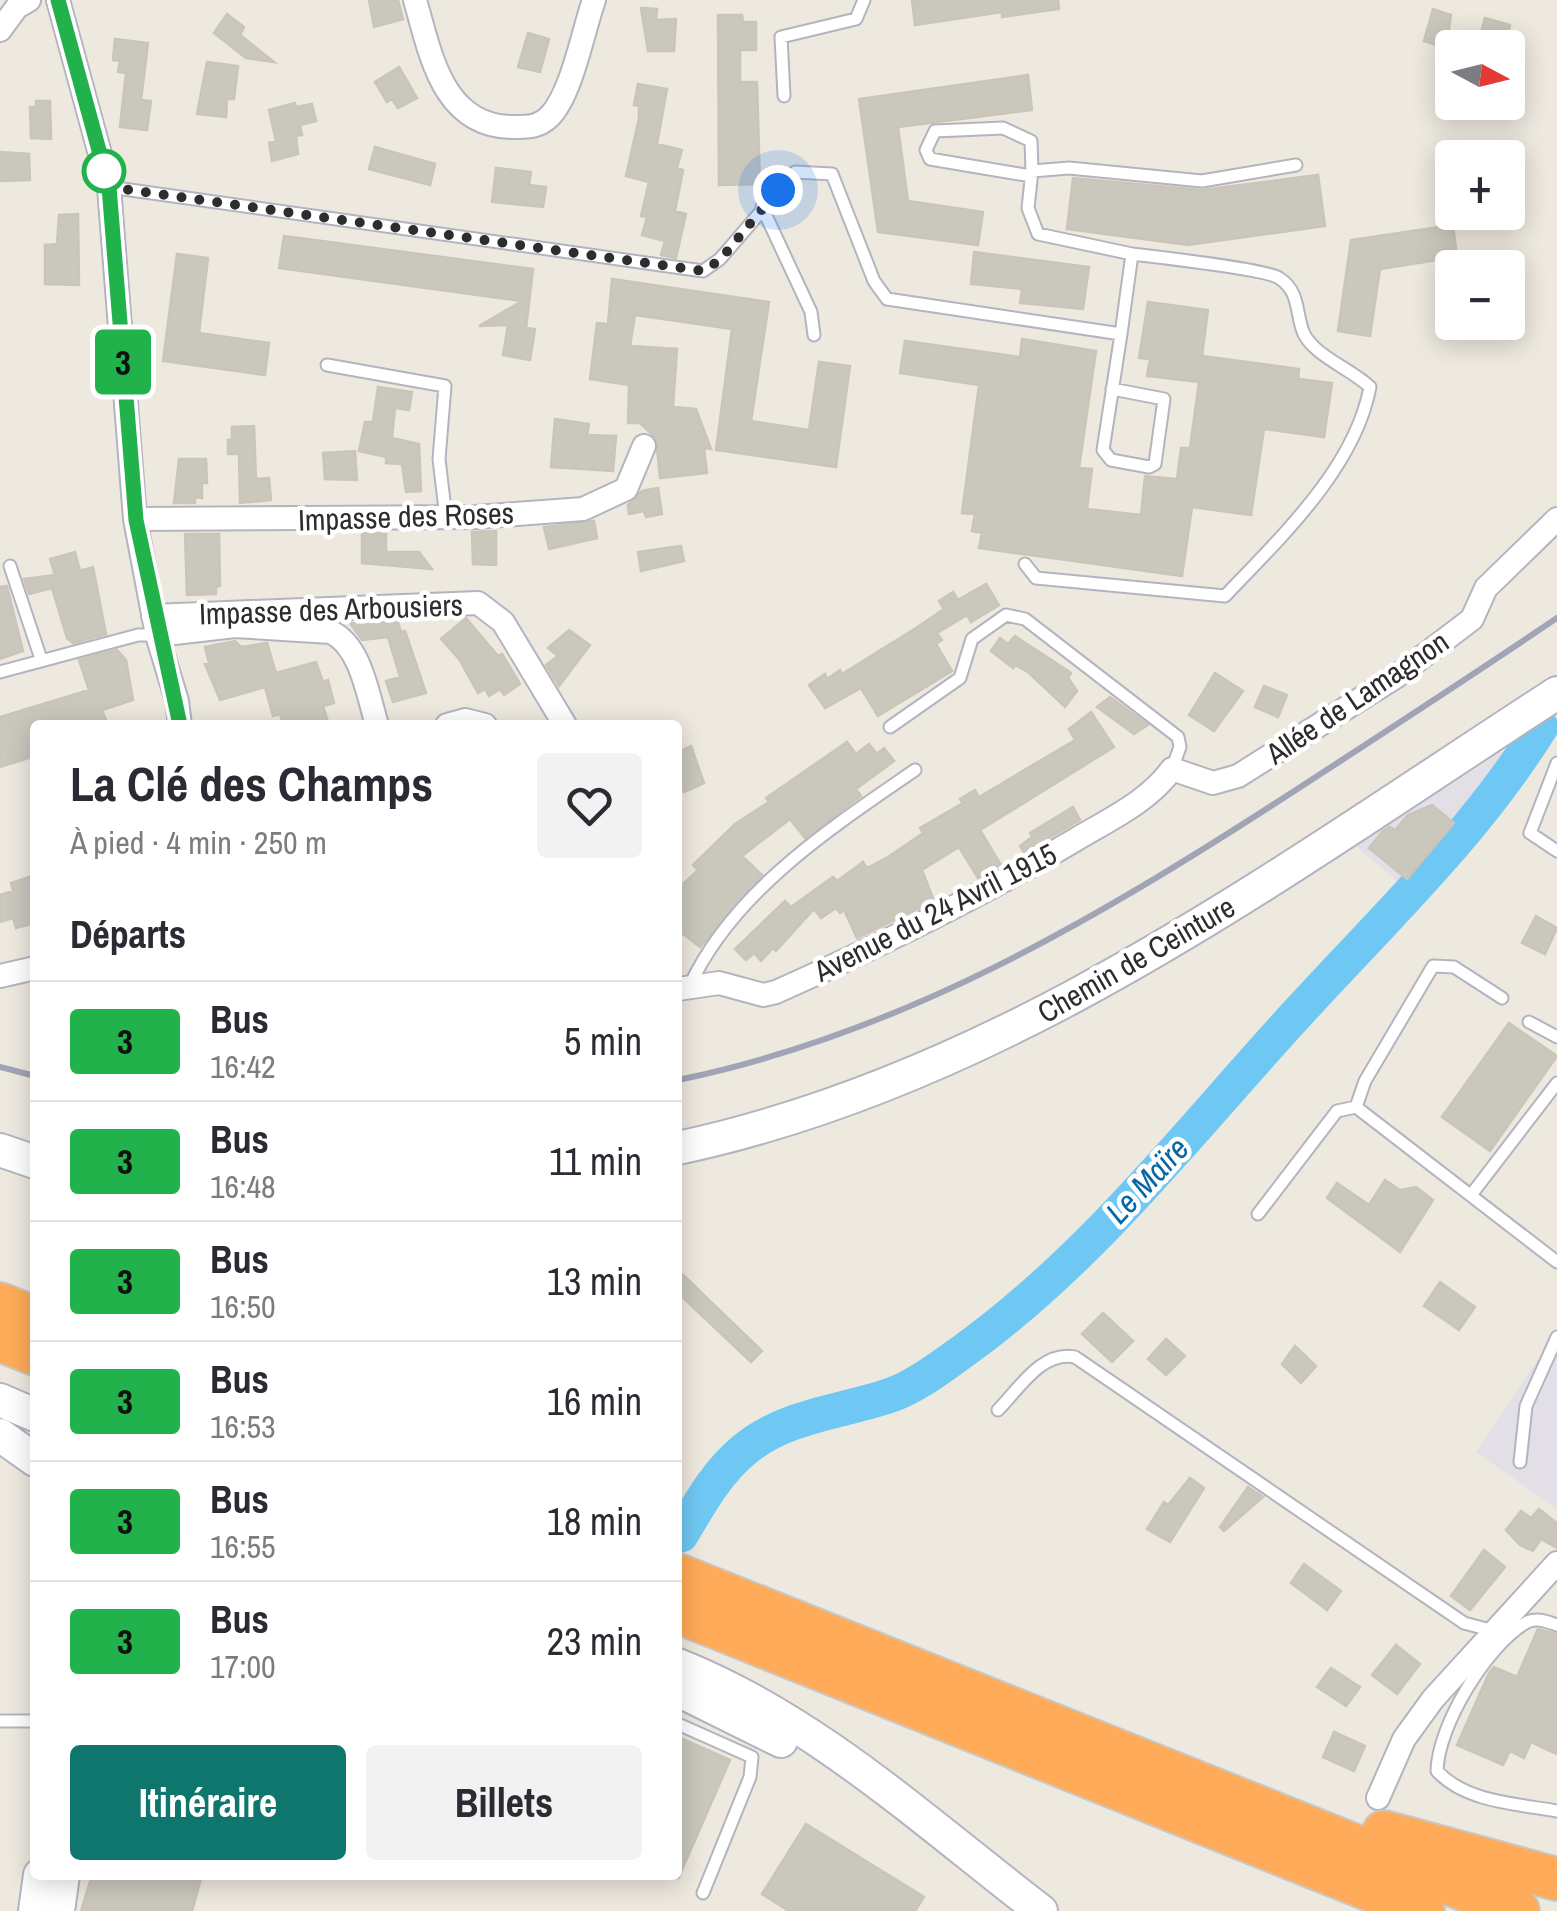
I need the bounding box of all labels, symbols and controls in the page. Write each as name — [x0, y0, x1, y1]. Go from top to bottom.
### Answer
north arrow — [1435, 30, 1525, 120]
map controls — [1435, 30, 1525, 340]
button: + — [1435, 140, 1525, 230]
unlabelled marker — [83, 150, 125, 192]
your location — [753, 165, 803, 215]
button: − — [1435, 250, 1525, 340]
line badge: 3 — [90, 330, 156, 394]
text: 3 — [115, 339, 131, 386]
street label: Impasse des Roses — [297, 492, 515, 540]
street label: Impasse des Arbousiers — [198, 584, 464, 634]
street label: Allée de Lamagnon — [1257, 621, 1456, 773]
text: La Clé des Champs — [70, 751, 433, 816]
button: heart — [537, 753, 642, 858]
text: À pied · 4 min · 250 m — [70, 821, 327, 864]
street label: Avenue du 24 Avril 1915 — [806, 834, 1063, 991]
street label: Chemin de Ceinture — [1030, 886, 1242, 1032]
text: Départs — [70, 909, 186, 960]
text: Bus — [210, 994, 269, 1045]
text: 5 min — [564, 1016, 642, 1067]
text: 3 — [117, 1018, 133, 1065]
text: 16:42 — [210, 1045, 276, 1088]
text: Bus — [210, 1114, 269, 1165]
water label: Le Maïre — [1096, 1127, 1198, 1233]
text: 11 min — [549, 1136, 642, 1187]
text: 3 — [117, 1138, 133, 1185]
text: 16:48 — [210, 1165, 276, 1208]
text: Bus — [210, 1234, 269, 1285]
text: 13 min — [547, 1256, 642, 1307]
text: 3 — [117, 1258, 133, 1305]
text: 16:50 — [210, 1285, 276, 1328]
text: Bus — [210, 1354, 269, 1405]
text: 16 min — [547, 1376, 642, 1427]
text: 3 — [117, 1378, 133, 1425]
text: 16:53 — [210, 1405, 276, 1448]
text: Bus — [210, 1474, 269, 1525]
text: 18 min — [547, 1496, 642, 1547]
text: 3 — [117, 1498, 133, 1545]
text: 16:55 — [210, 1525, 276, 1568]
text: Bus — [210, 1594, 269, 1645]
text: 23 min — [547, 1616, 642, 1667]
text: 3 — [117, 1618, 133, 1665]
text: 17:00 — [210, 1645, 276, 1688]
button: Itinéraire — [70, 1745, 346, 1860]
button: Billets — [366, 1745, 642, 1860]

